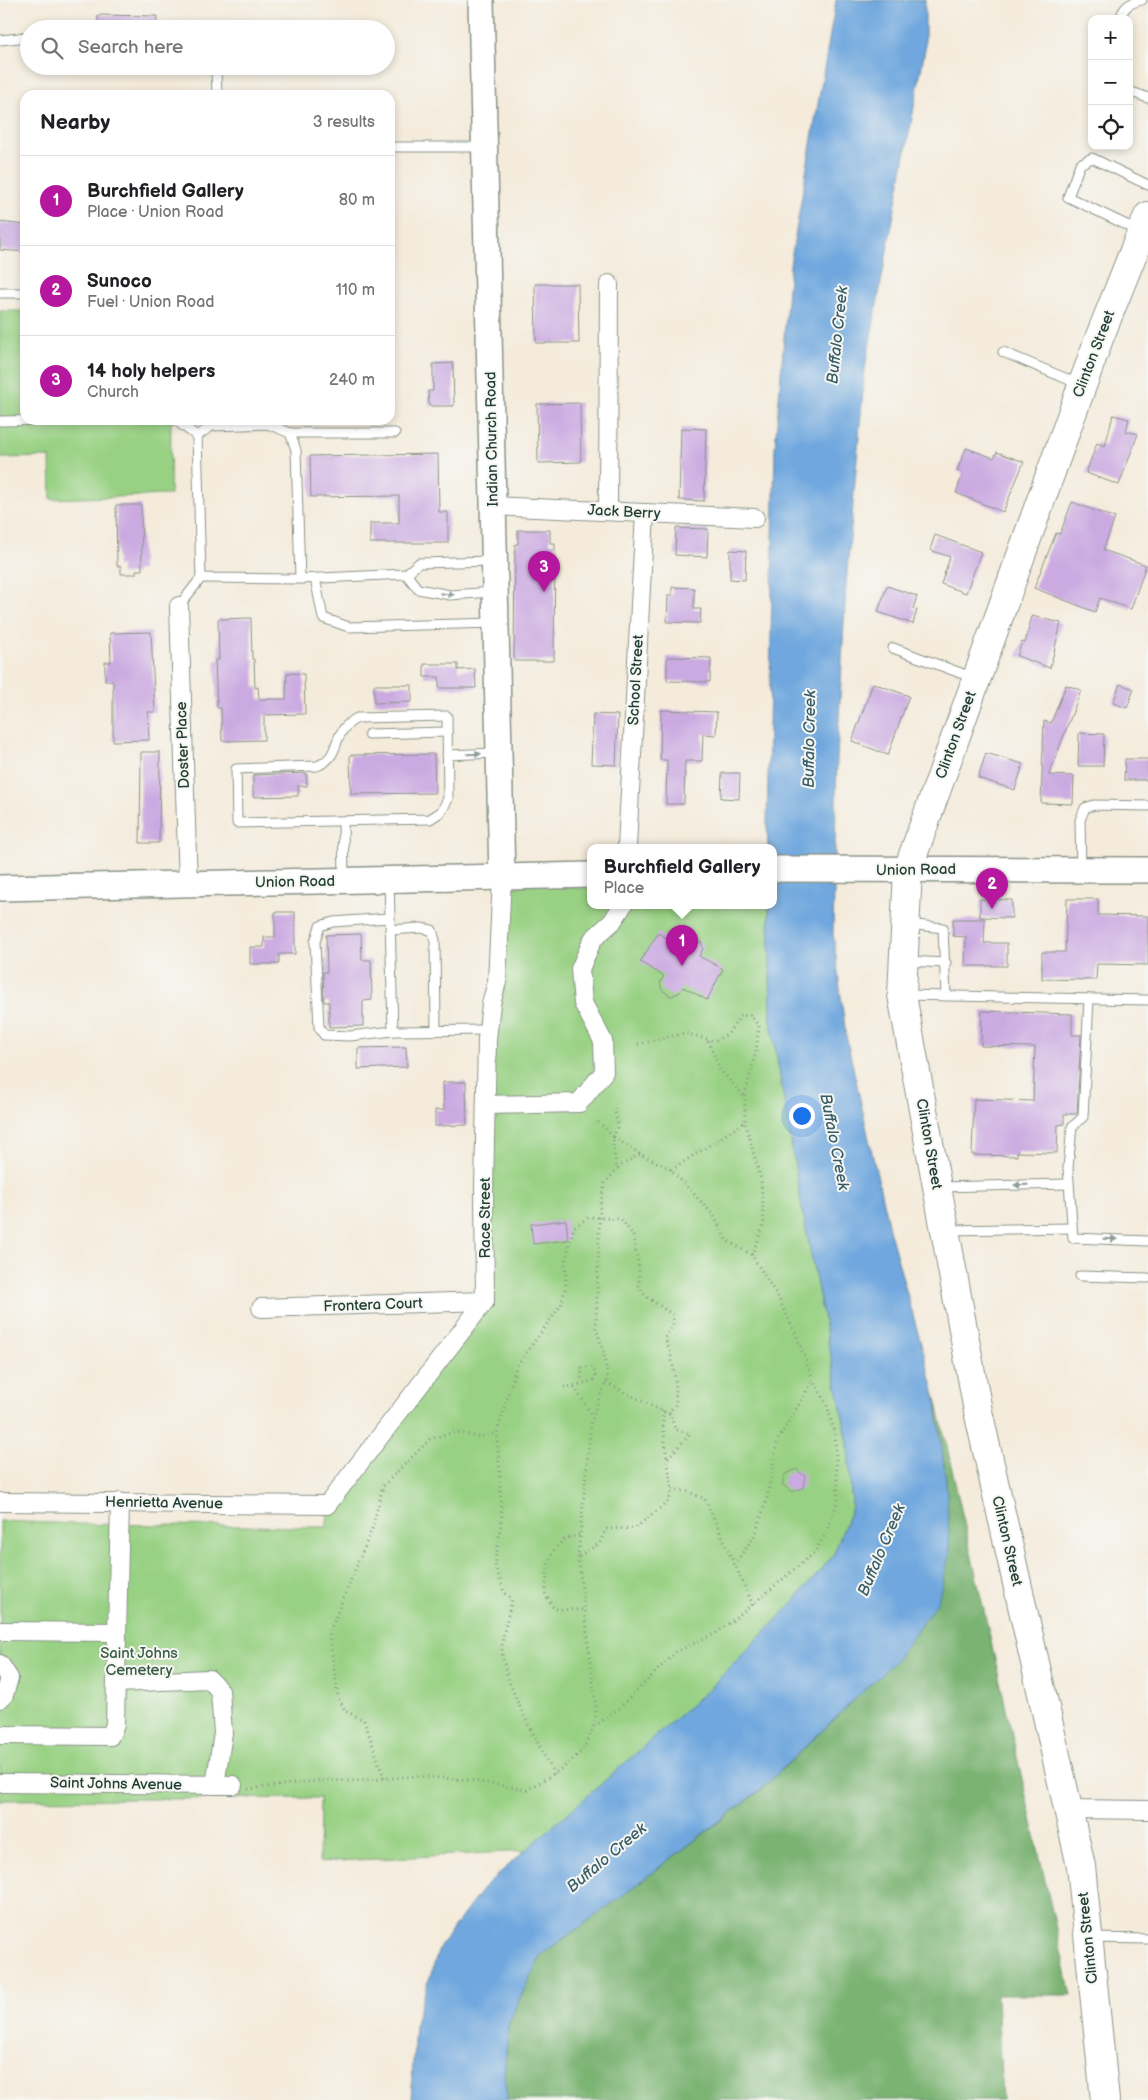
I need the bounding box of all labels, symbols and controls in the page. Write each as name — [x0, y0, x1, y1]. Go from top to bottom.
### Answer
map controls — [1088, 15, 1133, 150]
button: + — [1088, 15, 1133, 60]
search box — [20, 20, 395, 75]
icon: search — [38, 34, 66, 62]
text: Search here — [78, 36, 183, 59]
button: − — [1088, 60, 1133, 105]
button: locate — [1088, 105, 1133, 150]
text: Nearby — [40, 110, 110, 135]
text: 3 results — [313, 113, 375, 132]
text: Burchfield Gallery — [87, 180, 244, 203]
text: 1 — [53, 191, 59, 210]
text: 80 m — [339, 191, 375, 210]
text: Place · Union Road — [87, 203, 224, 222]
text: Sunoco — [87, 270, 152, 293]
text: 2 — [51, 281, 61, 300]
text: 110 m — [336, 281, 375, 300]
water label: Buffalo Creek — [823, 284, 853, 385]
text: Fuel · Union Road — [87, 293, 214, 312]
street label: Clinton Street — [1069, 307, 1120, 400]
text: 14 holy helpers — [87, 360, 215, 383]
text: 3 — [51, 371, 61, 390]
text: 240 m — [329, 371, 375, 390]
street label: Indian Church Road — [481, 371, 503, 507]
text: Church — [87, 383, 139, 402]
street label: Jack Berry — [587, 501, 661, 523]
pin: 3 — [528, 551, 560, 592]
one-way arrow — [439, 590, 455, 598]
street label: School Street — [624, 634, 648, 726]
street label: Clinton Street — [931, 688, 981, 782]
water label: Buffalo Creek — [800, 689, 820, 788]
street label: Doster Place — [172, 701, 194, 789]
one-way arrow — [466, 750, 482, 758]
popup — [587, 844, 777, 909]
text: Burchfield Gallery — [604, 856, 760, 879]
street label: Union Road — [876, 860, 956, 880]
pin: 2 — [976, 868, 1008, 909]
street label: Union Road — [255, 872, 335, 892]
text: Place — [604, 879, 644, 898]
pin: 1 — [666, 925, 698, 966]
water label: Buffalo Creek — [815, 1092, 853, 1193]
street label: Clinton Street — [912, 1097, 946, 1191]
your location — [789, 1103, 815, 1129]
street label: Race Street — [476, 1177, 495, 1258]
one-way arrow — [1013, 1182, 1029, 1190]
one-way arrow — [1103, 1236, 1119, 1244]
street label: Frontera Court — [323, 1294, 423, 1316]
street label: Henrietta Avenue — [105, 1492, 223, 1514]
street label: Clinton Street — [987, 1494, 1027, 1588]
water label: Buffalo Creek — [854, 1500, 910, 1599]
park label: Saint Johns Cemetery — [100, 1644, 178, 1680]
street label: Saint Johns Avenue — [50, 1773, 182, 1795]
water label: Buffalo Creek — [563, 1818, 652, 1897]
street label: Clinton Street — [1074, 1891, 1102, 1985]

